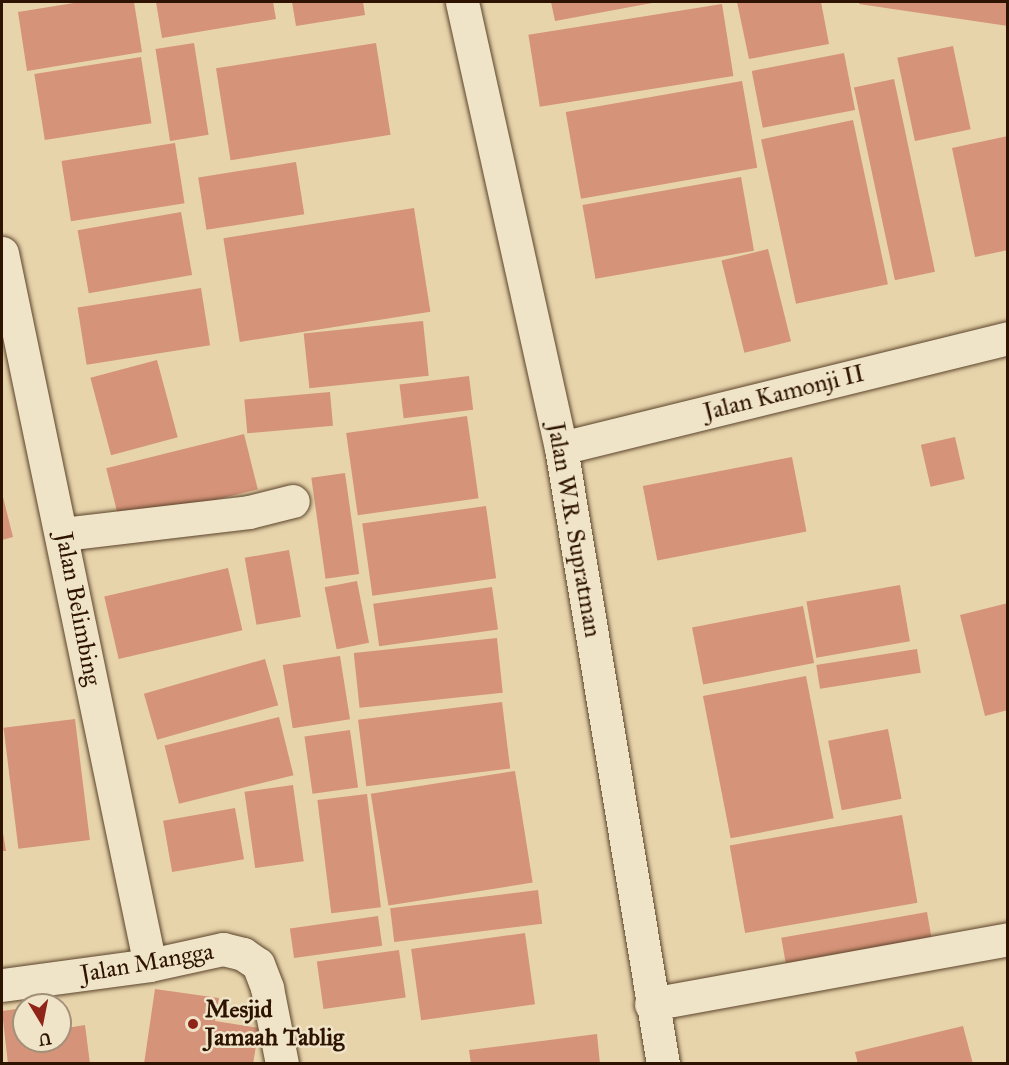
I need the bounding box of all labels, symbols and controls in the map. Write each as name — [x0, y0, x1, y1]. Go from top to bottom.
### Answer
street label: Jalan Kamonji II — [701, 359, 867, 427]
street label: Jalan W.R. Supratman — [541, 420, 607, 640]
street label: Jalan Belimbing — [49, 530, 107, 688]
street label: Jalan Mangga — [78, 937, 216, 989]
north arrow — [12, 993, 72, 1053]
place label: Mesjid Jamaah Tablig — [205, 996, 344, 1052]
marker: Mesjid Jamaah Tablig — [186, 1017, 200, 1031]
text: U — [37, 1029, 53, 1050]

